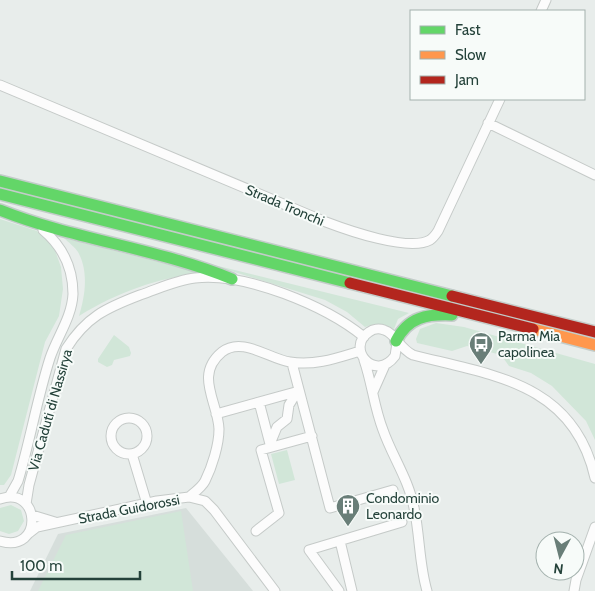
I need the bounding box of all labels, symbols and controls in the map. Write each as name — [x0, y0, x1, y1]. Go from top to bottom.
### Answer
legend — [410, 10, 585, 100]
text: Fast — [455, 21, 480, 39]
text: Slow — [455, 46, 486, 64]
text: Jam — [454, 71, 479, 89]
street label: Strada Tronchi — [243, 180, 327, 230]
place label: Parma Mia capolinea — [498, 327, 560, 361]
bus stop icon: Parma Mia capolinea — [468, 331, 494, 365]
street label: Via Caduti di Nassirya — [24, 347, 76, 473]
place label: Condominio Leonardo — [366, 489, 439, 523]
street label: Strada Guidorossi — [77, 490, 181, 528]
building icon: Condominio Leonardo — [335, 493, 361, 527]
north arrow — [535, 531, 585, 581]
scale bar — [12, 548, 140, 580]
text: 100 m — [20, 557, 62, 575]
text: N — [552, 559, 564, 578]

